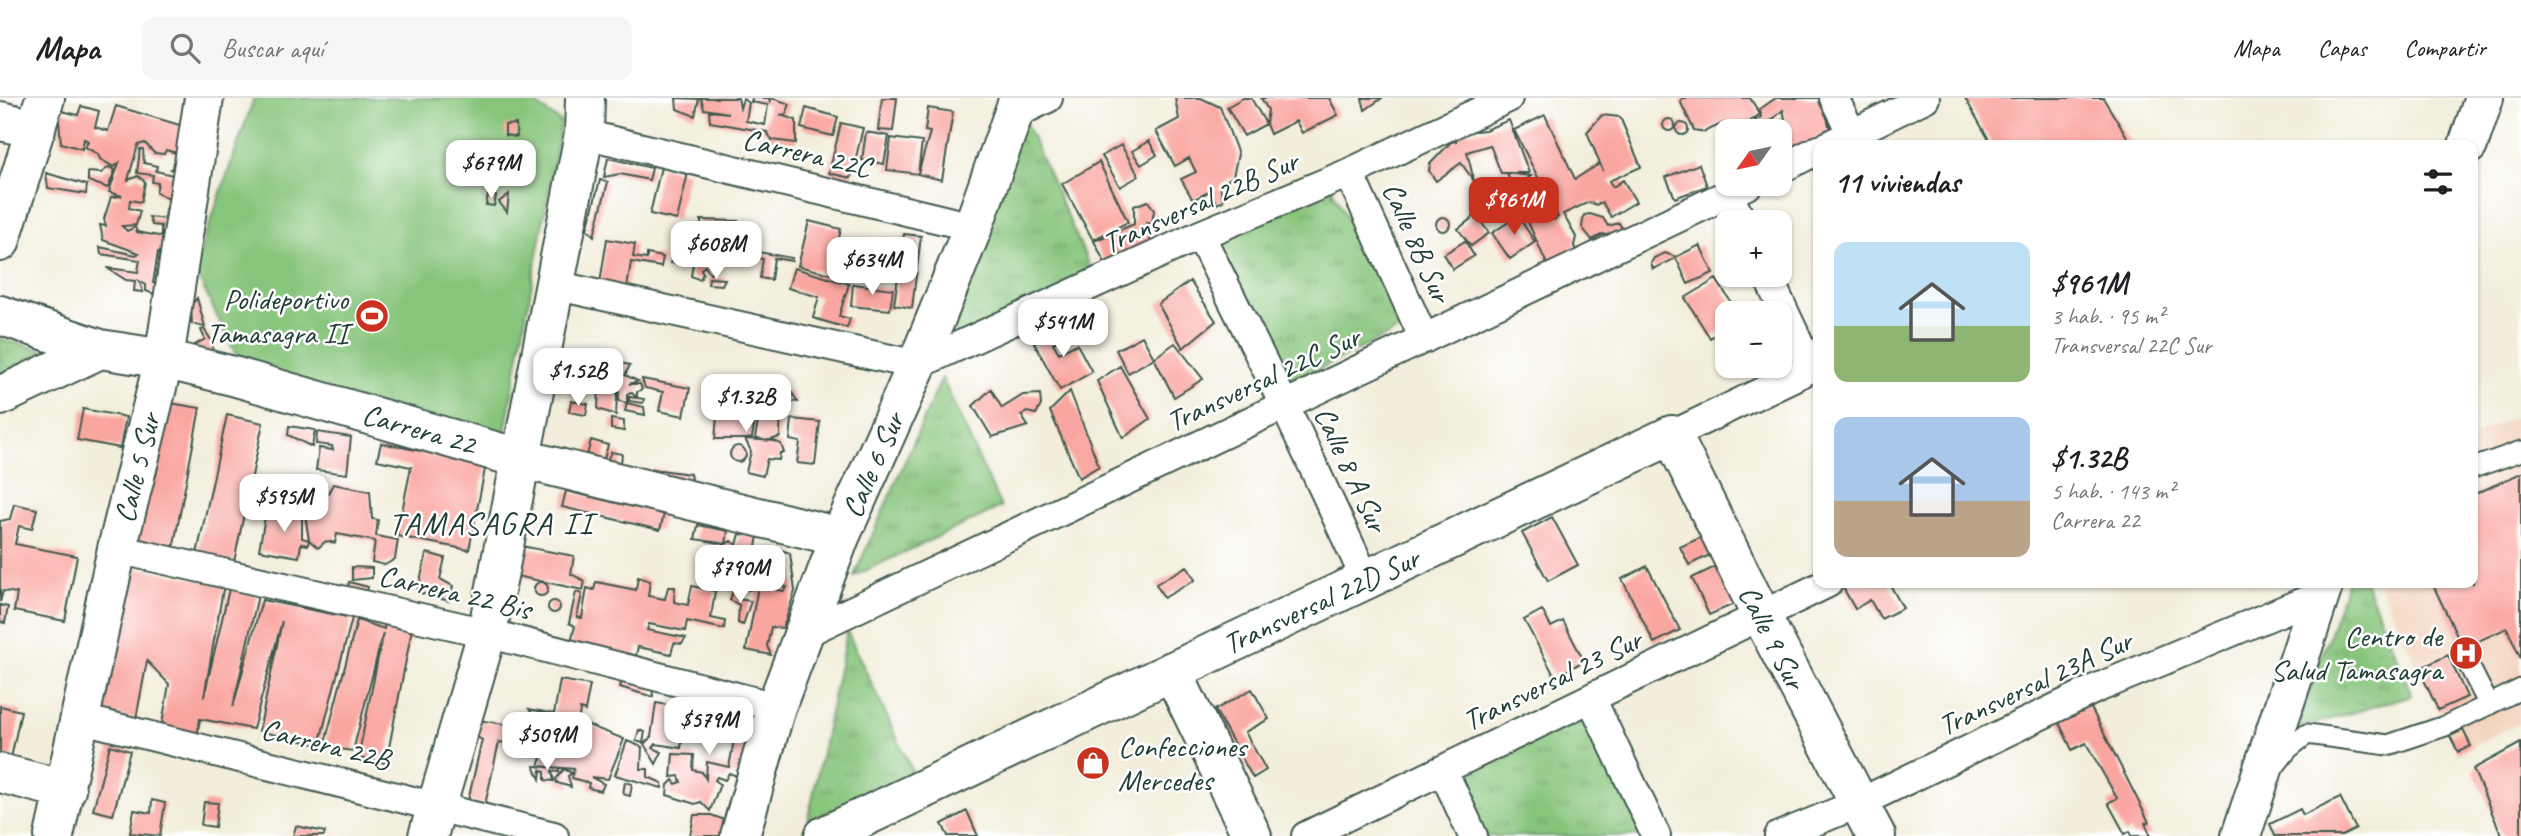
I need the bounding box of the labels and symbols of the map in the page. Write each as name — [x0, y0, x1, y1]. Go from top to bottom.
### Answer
north arrow — [1715, 119, 1792, 196]
street label: Carrera 22C — [739, 120, 877, 187]
pin: $679M — [442, 140, 540, 200]
street label: Transversal 22B Sur — [1096, 141, 1307, 262]
street label: Calle 8B Sur — [1374, 176, 1462, 311]
pin: $961M — [1465, 178, 1563, 237]
pin: $608M — [667, 222, 765, 281]
pin: $634M — [823, 238, 921, 297]
place label: Polideportivo Tamasagra II — [206, 280, 354, 352]
sports icon: Polideportivo Tamasagra II — [353, 297, 391, 335]
pin: $541M — [1014, 300, 1112, 359]
street label: Transversal 22C Sur — [1160, 316, 1369, 440]
pin: $1.52B — [521, 348, 635, 408]
pin: $1.32B — [689, 374, 803, 434]
street label: Carrera 22 — [358, 395, 482, 464]
street label: Calle 8 A Sur — [1306, 401, 1398, 540]
street label: Calle 6 Sur — [833, 404, 914, 523]
street label: Calle 5 Sur — [105, 406, 170, 526]
pin: $595M — [235, 474, 333, 534]
district label: TAMASAGRA II — [388, 503, 599, 544]
street label: Transversal 22D Sur — [1217, 538, 1428, 663]
pin: $790M — [691, 546, 789, 605]
street label: Carrera 22 Bis — [375, 556, 537, 629]
street label: Calle 9 Sur — [1730, 579, 1816, 698]
place label: Centro de Salud Tamasagra — [2270, 617, 2445, 689]
street label: Transversal 23 Sur — [1456, 619, 1651, 740]
street label: Transversal 23A Sur — [1932, 620, 2141, 744]
hospital icon: Centro de Salud Tamasagra — [2447, 634, 2485, 672]
pin: $579M — [660, 698, 758, 757]
street label: Carrera 22B — [258, 710, 397, 779]
pin: $509M — [498, 712, 596, 772]
place label: Confecciones Mercedes — [1118, 727, 1249, 799]
shop icon: Confecciones Mercedes — [1074, 744, 1112, 782]

